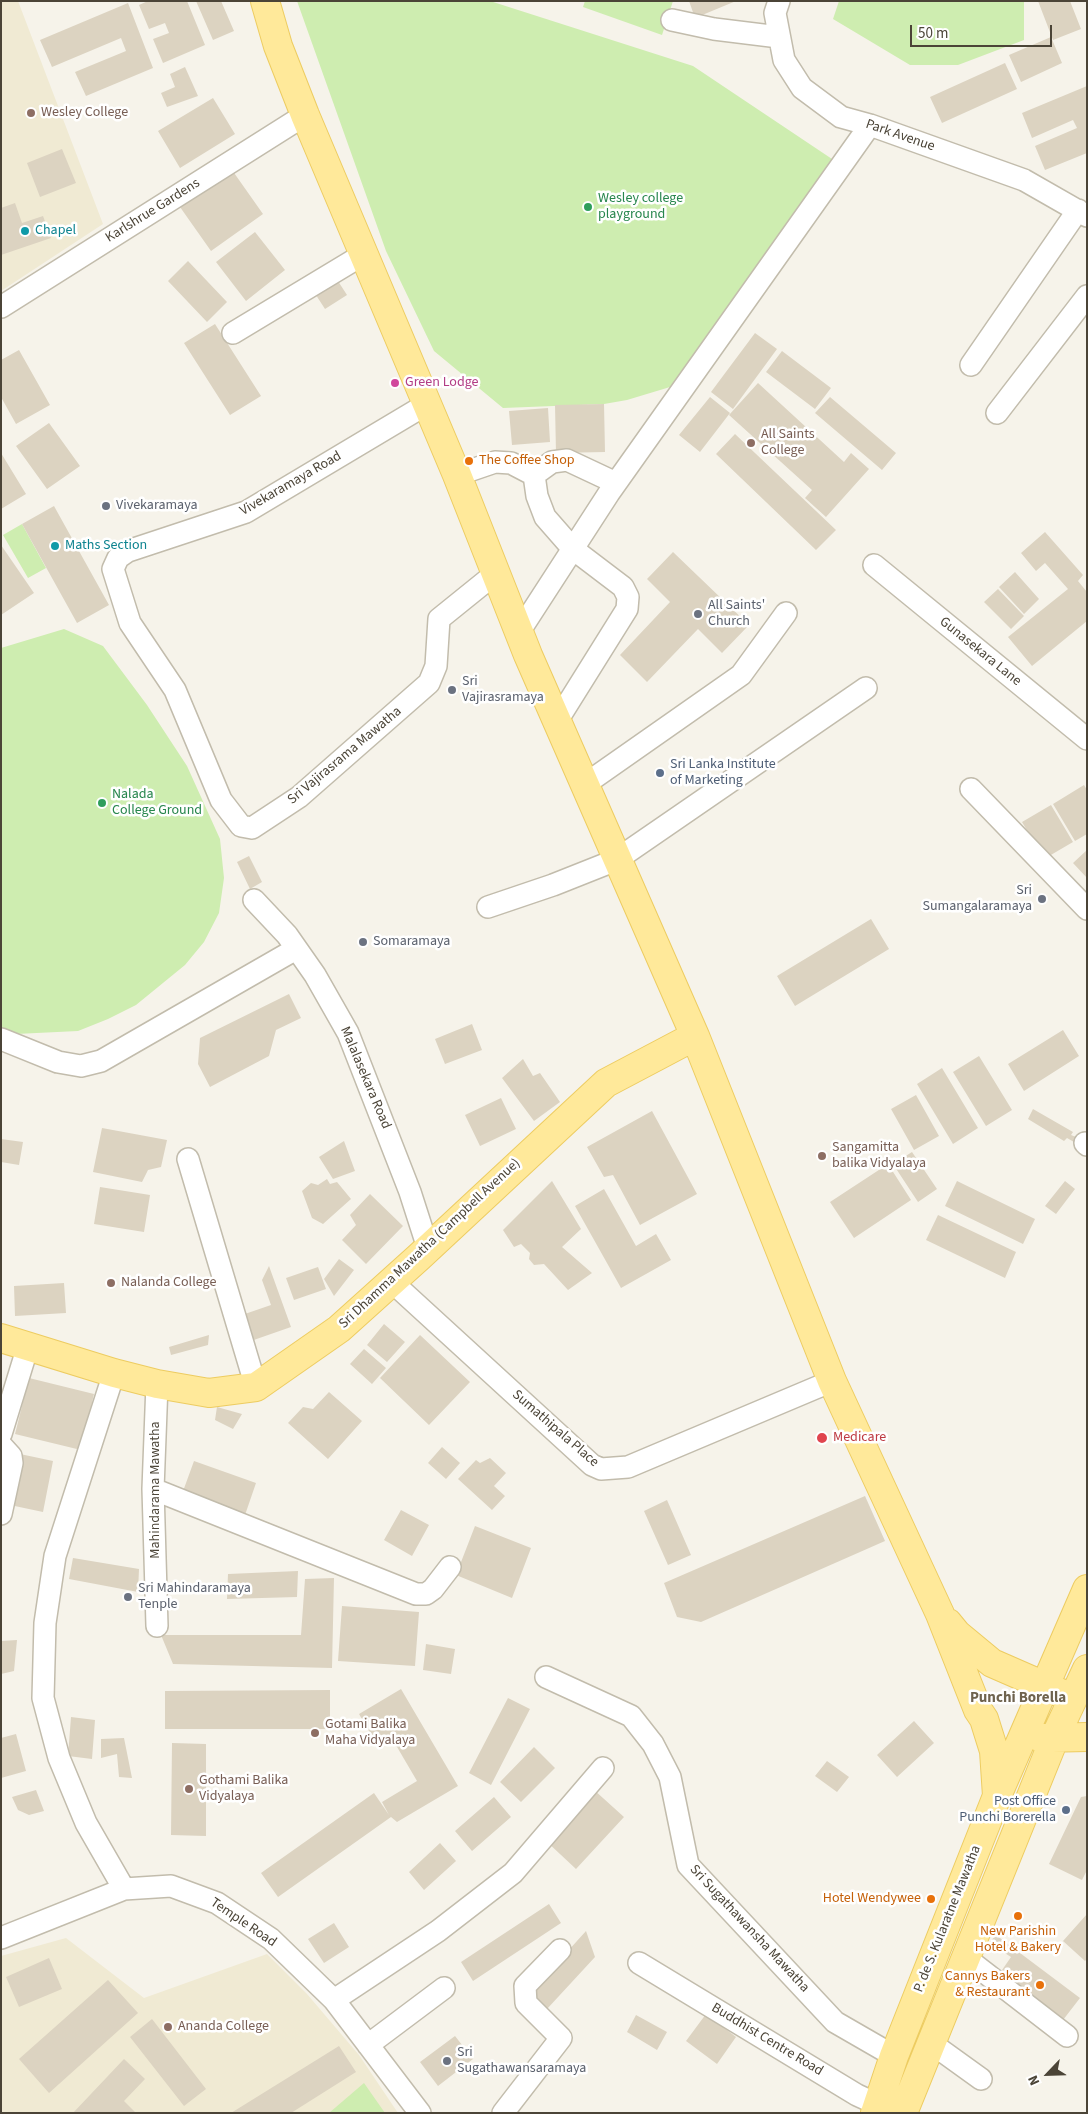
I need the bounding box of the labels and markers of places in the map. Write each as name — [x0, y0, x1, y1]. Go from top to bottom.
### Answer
place label: Wesley College — [41, 105, 128, 121]
marker: Wesley College — [25, 107, 37, 119]
place label: Wesley college playground — [598, 191, 683, 223]
marker: Wesley college playground — [582, 201, 594, 213]
place label: Chapel — [35, 223, 76, 239]
marker: Chapel — [19, 225, 31, 237]
place label: Green Lodge — [405, 375, 479, 391]
marker: Green Lodge — [389, 377, 401, 389]
place label: All Saints College — [761, 427, 815, 460]
marker: All Saints College — [745, 437, 757, 449]
place label: The Coffee Shop — [479, 453, 574, 469]
marker: The Coffee Shop — [463, 455, 475, 467]
place label: Vivekaramaya — [116, 498, 197, 514]
marker: Vivekaramaya — [100, 500, 112, 512]
place label: Maths Section — [65, 538, 147, 554]
marker: Maths Section — [49, 540, 61, 552]
place label: All Saints' Church — [708, 598, 765, 630]
marker: All Saints' Church — [692, 608, 704, 620]
place label: Sri Vajirasramaya — [462, 674, 544, 706]
marker: Sri Vajirasramaya — [446, 684, 458, 696]
place label: Sri Lanka Institute of Marketing — [670, 757, 776, 790]
marker: Sri Lanka Institute of Marketing — [654, 767, 666, 779]
place label: Nalada College Ground — [112, 787, 202, 820]
marker: Nalada College Ground — [96, 797, 108, 809]
place label: Sri Sumangalaramaya — [923, 883, 1032, 916]
marker: Sri Sumangalaramaya — [1036, 893, 1048, 905]
place label: Somaramaya — [373, 934, 450, 950]
marker: Somaramaya — [357, 936, 369, 948]
place label: Sangamitta balika Vidyalaya — [832, 1140, 926, 1172]
marker: Sangamitta balika Vidyalaya — [816, 1150, 828, 1162]
place label: Nalanda College — [121, 1275, 216, 1291]
marker: Nalanda College — [105, 1277, 117, 1289]
place label: Medicare — [833, 1430, 886, 1446]
marker: Medicare — [815, 1431, 829, 1445]
place label: Sri Mahindaramaya Tenple — [138, 1581, 251, 1614]
marker: Sri Mahindaramaya Tenple — [122, 1591, 134, 1603]
place label: Gotami Balika Maha Vidyalaya — [325, 1717, 415, 1750]
marker: Gotami Balika Maha Vidyalaya — [309, 1727, 321, 1739]
place label: Gothami Balika Vidyalaya — [199, 1773, 288, 1805]
marker: Gothami Balika Vidyalaya — [183, 1783, 195, 1795]
place label: Post Office Punchi Borerella — [959, 1794, 1056, 1826]
marker: Post Office Punchi Borerella — [1060, 1804, 1072, 1816]
place label: Hotel Wendywee — [823, 1891, 921, 1907]
marker: Hotel Wendywee — [925, 1893, 937, 1905]
marker: New Parishin Hotel & Bakery — [1012, 1910, 1024, 1922]
place label: New Parishin Hotel & Bakery — [975, 1924, 1061, 1956]
place label: Cannys Bakers & Restaurant — [945, 1969, 1030, 2001]
marker: Cannys Bakers & Restaurant — [1034, 1979, 1046, 1991]
place label: Ananda College — [178, 2019, 269, 2035]
marker: Ananda College — [162, 2021, 174, 2033]
place label: Sri Sugathawansaramaya — [457, 2045, 586, 2078]
marker: Sri Sugathawansaramaya — [441, 2055, 453, 2067]

